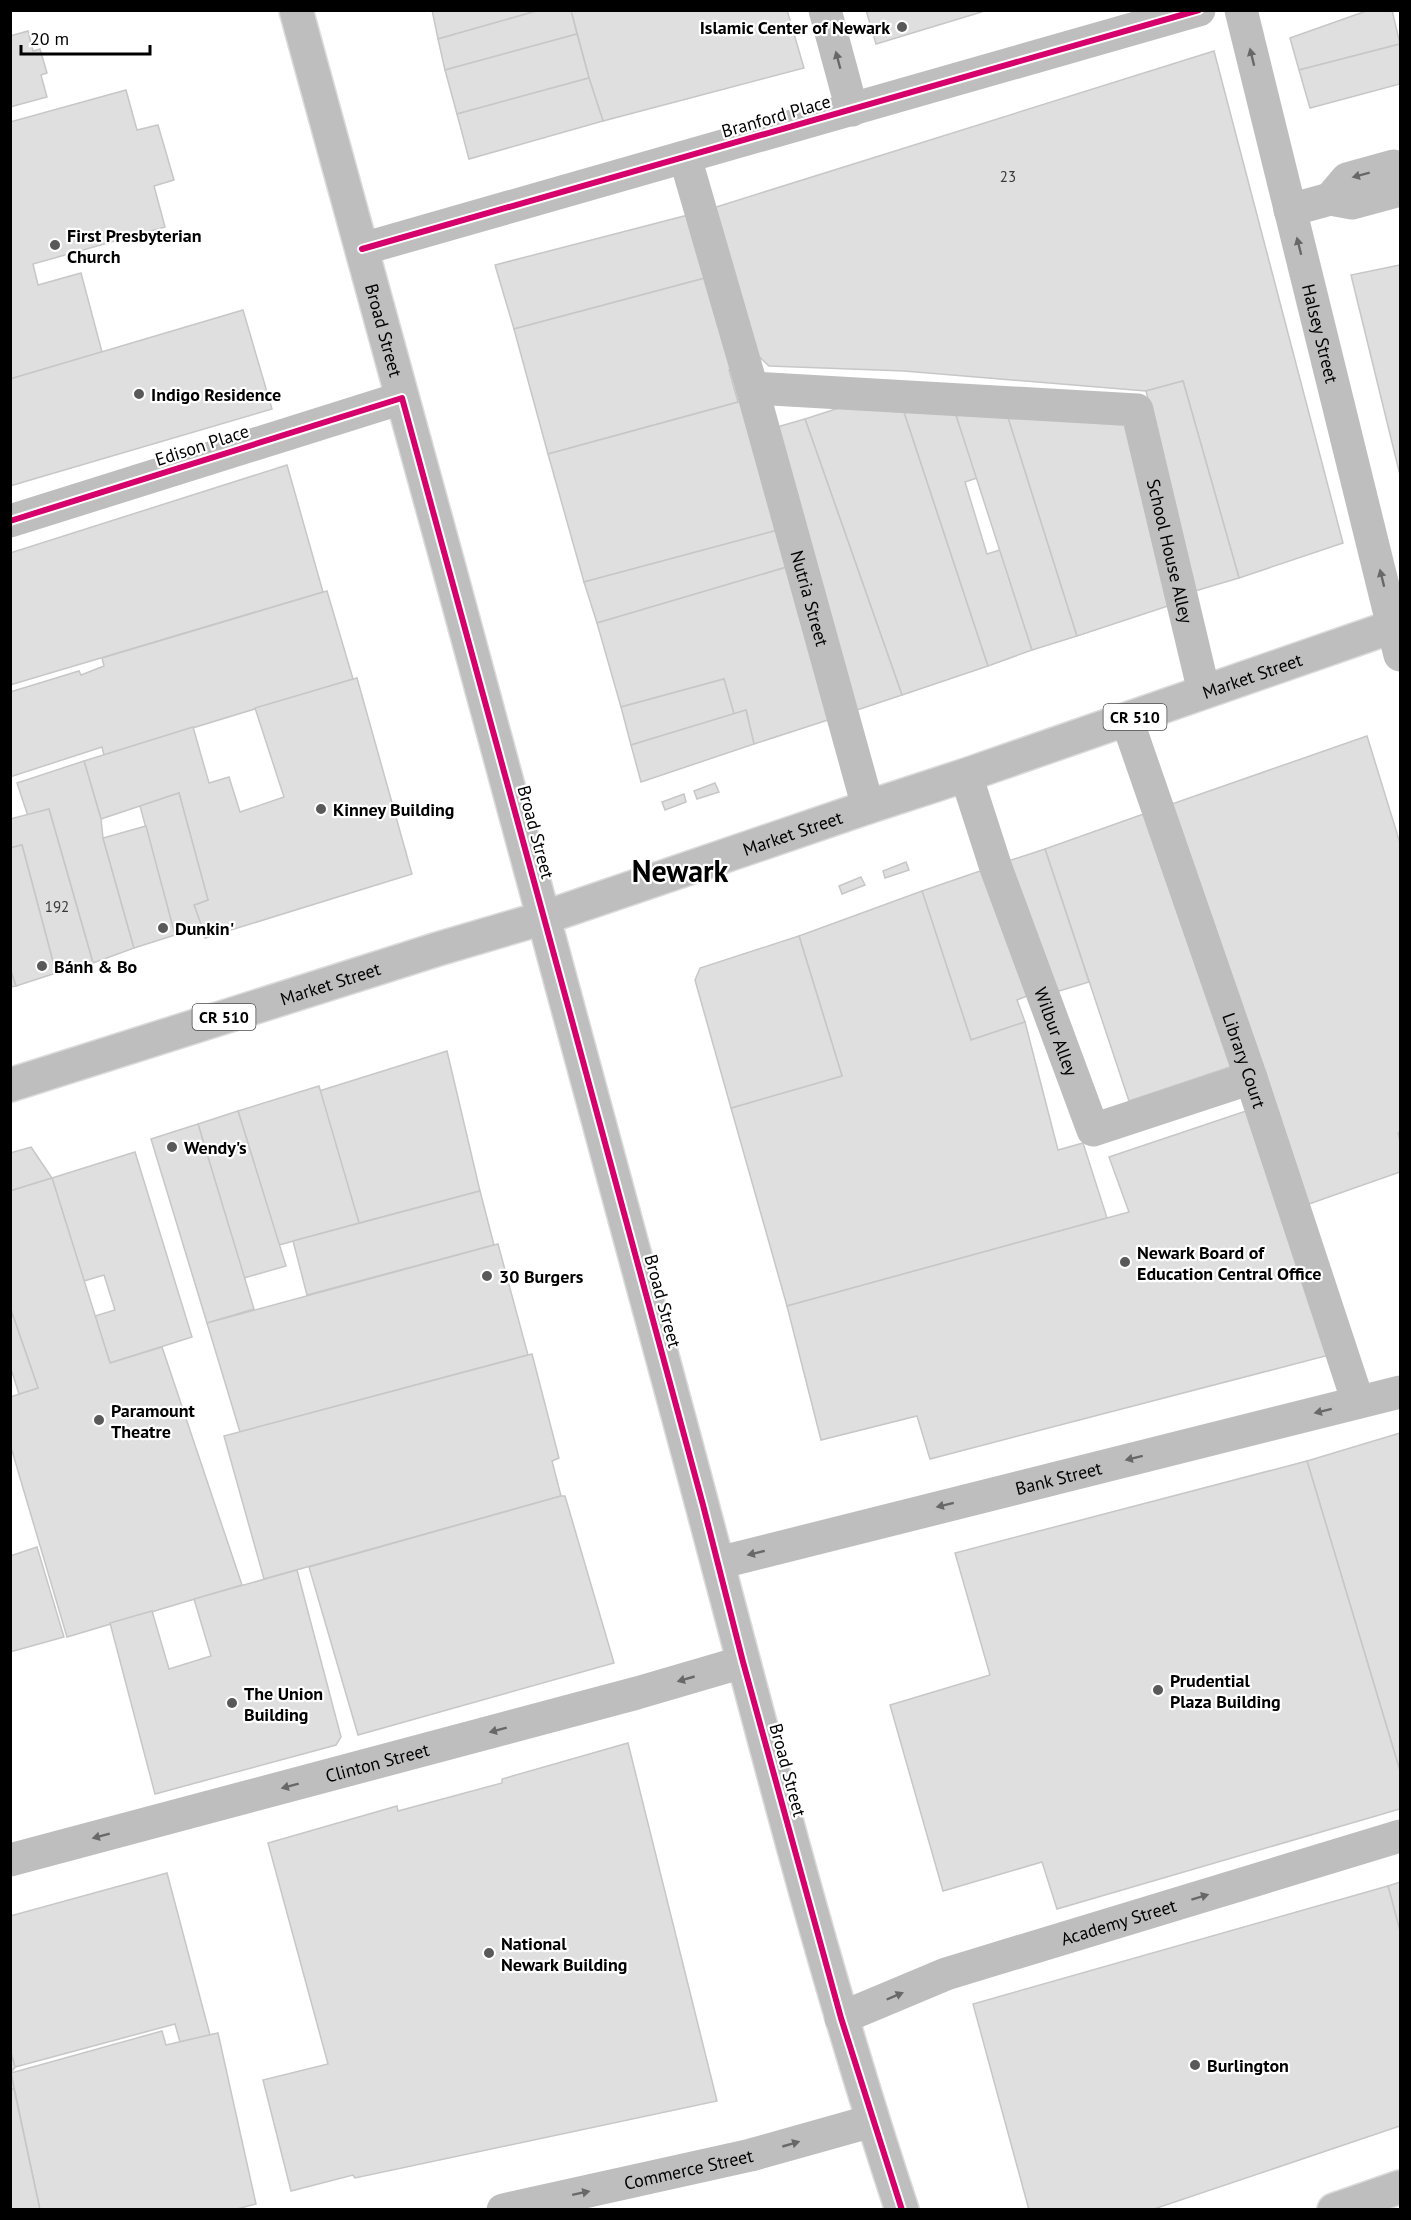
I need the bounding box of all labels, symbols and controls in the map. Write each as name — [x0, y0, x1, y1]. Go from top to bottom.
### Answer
place label: Islamic Center of Newark — [700, 16, 890, 39]
scale bar — [21, 18, 150, 56]
marker: Islamic Center of Newark — [895, 20, 909, 34]
text: 20 m — [30, 27, 69, 50]
one-way arrow — [1246, 48, 1256, 66]
one-way arrow — [833, 51, 842, 69]
street label: Branford Place — [719, 89, 833, 143]
house number: 23 — [1000, 167, 1016, 186]
one-way arrow — [1352, 171, 1370, 180]
place label: First Presbyterian Church — [67, 224, 202, 268]
one-way arrow — [1294, 237, 1304, 255]
marker: First Presbyterian Church — [48, 238, 62, 252]
street label: Broad Street — [360, 281, 408, 379]
street label: Halsey Street — [1297, 281, 1344, 385]
place label: Indigo Residence — [151, 383, 281, 406]
marker: Indigo Residence — [132, 387, 146, 401]
street label: Edison Place — [152, 419, 252, 471]
street label: School House Alley — [1142, 476, 1199, 626]
street label: Nutria Street — [786, 547, 834, 649]
one-way arrow — [1376, 569, 1386, 587]
street label: Market Street — [1199, 648, 1305, 703]
road number: CR 510 — [1104, 704, 1166, 730]
street label: Broad Street — [513, 783, 559, 881]
place label: Kinney Building — [333, 798, 454, 821]
marker: Kinney Building — [314, 802, 328, 816]
street label: Market Street — [739, 805, 845, 861]
district label: Newark — [632, 851, 729, 890]
house number: 192 — [45, 897, 69, 916]
place label: Dunkin' — [175, 917, 234, 940]
marker: Dunkin' — [156, 921, 170, 935]
place label: Bánh & Bo — [54, 955, 138, 978]
street label: Market Street — [277, 957, 383, 1010]
marker: Bánh & Bo — [35, 959, 49, 973]
street label: Wilbur Alley — [1030, 984, 1084, 1080]
road number: CR 510 — [192, 1004, 256, 1030]
street label: Library Court — [1218, 1009, 1272, 1111]
place label: Wendy's — [184, 1136, 247, 1159]
marker: Wendy's — [165, 1140, 179, 1154]
place label: Newark Board of Education Central Office — [1137, 1241, 1321, 1285]
street label: Broad Street — [640, 1252, 686, 1350]
marker: Newark Board of Education Central Office — [1118, 1255, 1132, 1269]
place label: 30 Burgers — [499, 1265, 584, 1288]
marker: 30 Burgers — [480, 1269, 494, 1283]
place label: Paramount Theatre — [111, 1399, 196, 1443]
one-way arrow — [1314, 1406, 1332, 1416]
marker: Paramount Theatre — [92, 1413, 106, 1427]
one-way arrow — [1125, 1454, 1143, 1464]
street label: Bank Street — [1013, 1456, 1104, 1500]
one-way arrow — [936, 1501, 954, 1511]
one-way arrow — [747, 1549, 765, 1559]
place label: Prudential Plaza Building — [1170, 1669, 1281, 1713]
one-way arrow — [677, 1675, 695, 1684]
place label: The Union Building — [244, 1682, 323, 1726]
marker: Prudential Plaza Building — [1151, 1683, 1165, 1697]
marker: The Union Building — [225, 1696, 239, 1710]
street label: Broad Street — [765, 1721, 811, 1819]
one-way arrow — [489, 1726, 507, 1735]
street label: Clinton Street — [323, 1737, 432, 1787]
one-way arrow — [281, 1781, 299, 1791]
one-way arrow — [92, 1832, 110, 1841]
one-way arrow — [1191, 1892, 1209, 1901]
street label: Academy Street — [1058, 1893, 1179, 1950]
place label: National Newark Building — [501, 1932, 627, 1976]
marker: National Newark Building — [482, 1946, 496, 1960]
one-way arrow — [886, 1991, 904, 2000]
place label: Burlington — [1207, 2054, 1289, 2077]
marker: Burlington — [1188, 2058, 1202, 2072]
one-way arrow — [783, 2139, 801, 2148]
street label: Commerce Street — [622, 2143, 755, 2194]
one-way arrow — [572, 2187, 590, 2197]

